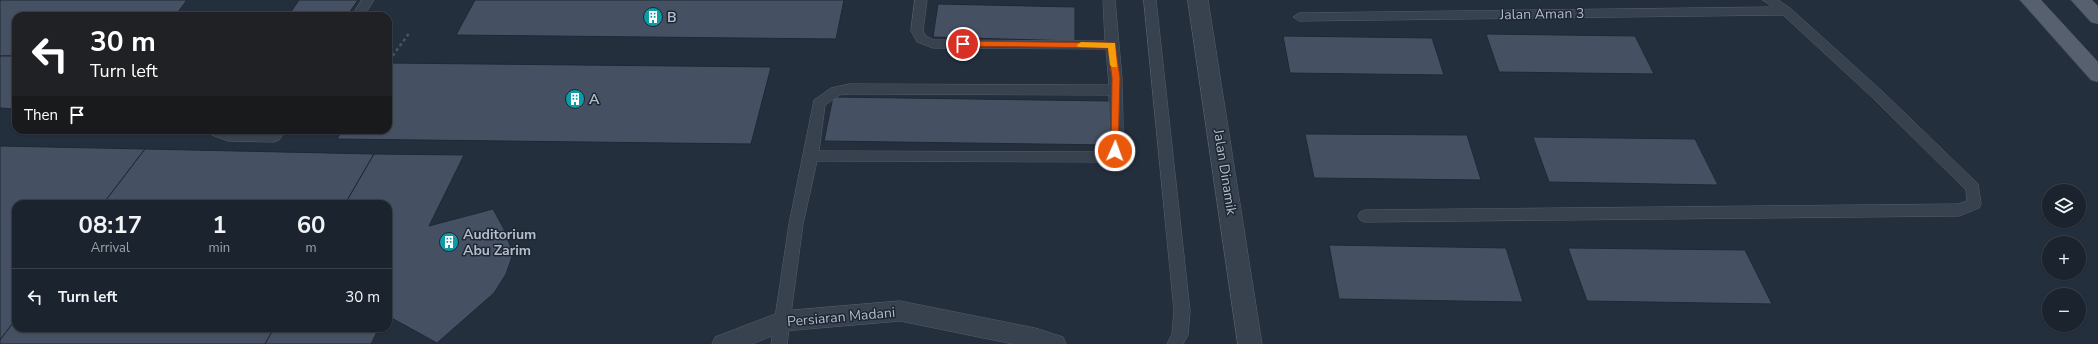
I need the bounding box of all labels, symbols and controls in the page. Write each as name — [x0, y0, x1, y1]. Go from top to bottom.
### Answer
street label: Jalan Aman 3 — [1499, 4, 1584, 24]
building icon: B — [642, 6, 664, 28]
place label: B — [667, 8, 677, 27]
text: 30 m — [90, 23, 156, 61]
pin — [946, 27, 980, 61]
icon: left — [24, 28, 76, 80]
icon: arrive — [952, 33, 974, 55]
text: Turn left — [90, 59, 158, 83]
building icon: A — [564, 88, 586, 110]
place label: A — [589, 90, 600, 109]
icon: arrive — [66, 104, 88, 126]
text: Then — [24, 105, 58, 125]
street label: Jalan Dinamik — [1209, 127, 1241, 217]
position arrow — [1094, 130, 1136, 172]
map controls — [2042, 184, 2086, 332]
button: layers — [2042, 184, 2086, 228]
text: 08:17 — [79, 209, 142, 241]
text: 1 — [212, 209, 227, 241]
text: 60 — [297, 209, 325, 241]
place label: Auditorium Abu Zarim — [463, 225, 536, 260]
building icon: Auditorium Abu Zarim — [438, 231, 460, 253]
button: + — [2042, 236, 2086, 280]
text: Arrival — [91, 239, 130, 257]
text: min — [209, 239, 230, 257]
text: m — [305, 239, 317, 257]
icon: left — [24, 286, 46, 308]
text: Turn left — [58, 287, 117, 307]
text: 30 m — [345, 287, 380, 307]
button: − — [2042, 288, 2086, 332]
street label: Persiaran Madani — [786, 303, 896, 331]

